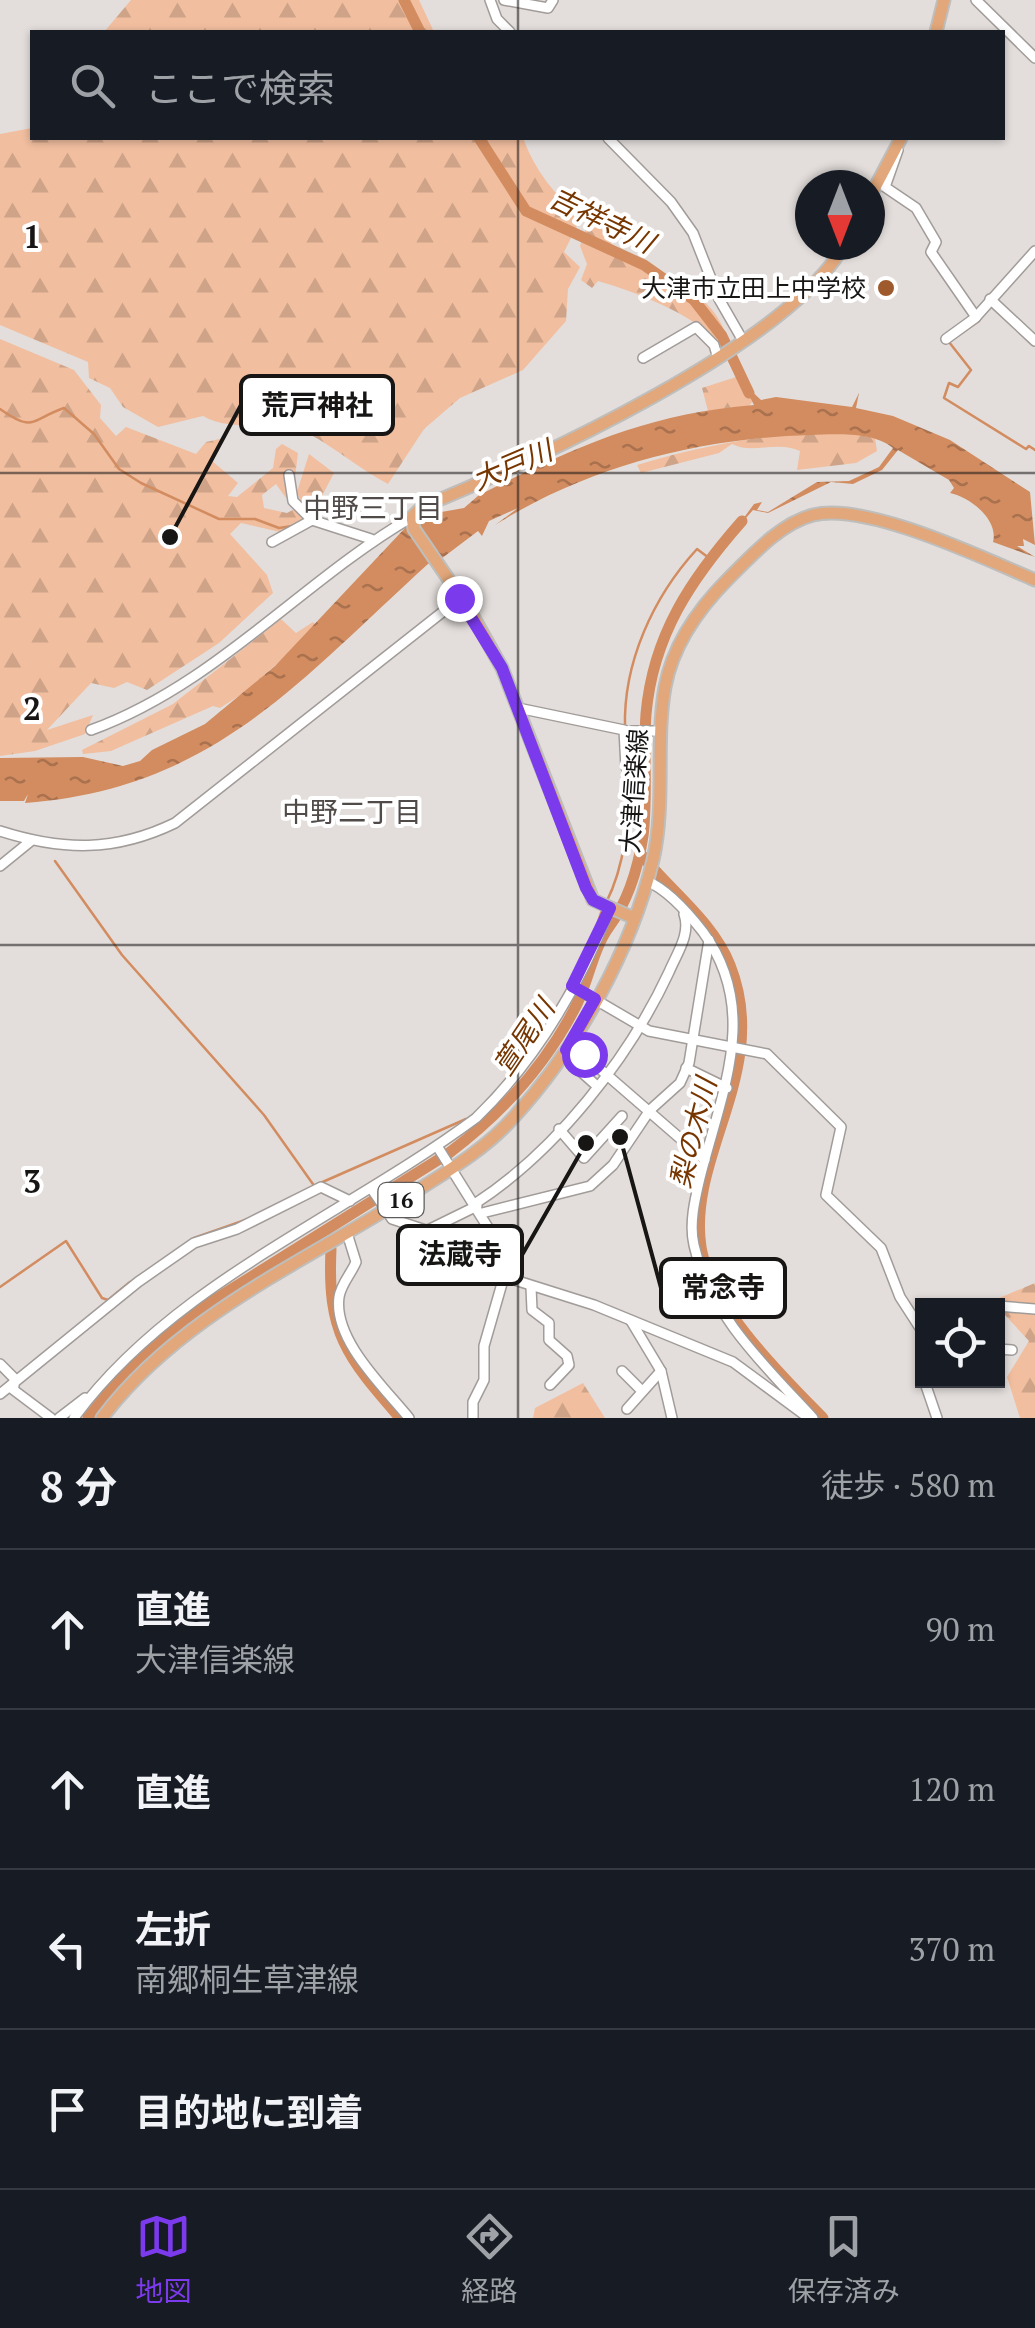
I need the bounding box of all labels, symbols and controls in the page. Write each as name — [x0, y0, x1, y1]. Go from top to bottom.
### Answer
search box — [30, 30, 1005, 140]
icon: search — [65, 58, 120, 113]
text: ここで検索 — [145, 63, 335, 113]
north arrow — [795, 170, 885, 260]
water label: 吉祥寺川 — [544, 178, 663, 262]
text: 1 — [23, 215, 41, 257]
place label: 大津市立田上中学校 — [641, 271, 866, 304]
marker: 大津市立田上中学校 — [875, 277, 897, 299]
callout: 荒戸神社 — [241, 376, 393, 434]
text: 荒戸神社 — [261, 386, 373, 423]
water label: 大戸川 — [466, 430, 560, 498]
district label: 中野三丁目 — [303, 489, 443, 526]
route end — [437, 576, 483, 622]
text: 2 — [23, 687, 41, 729]
street label: 大津信楽線 — [613, 727, 654, 854]
district label: 中野二丁目 — [282, 793, 422, 830]
water label: 萱尾川 — [485, 989, 564, 1082]
route start — [562, 1032, 608, 1078]
water label: 梨の木川 — [661, 1071, 725, 1192]
text: 3 — [23, 1160, 41, 1202]
road number: 16 — [378, 1183, 424, 1217]
callout: 法蔵寺 — [398, 1226, 522, 1284]
text: 法蔵寺 — [418, 1235, 502, 1272]
callout: 常念寺 — [661, 1259, 785, 1317]
text: 常念寺 — [681, 1268, 765, 1305]
map controls — [915, 1298, 1005, 1388]
button: locate — [915, 1298, 1005, 1388]
text: 8 分 — [40, 1458, 117, 1514]
text: 徒歩 · 580 m — [821, 1464, 995, 1506]
text: 直進 — [135, 1584, 211, 1634]
icon: ahead — [40, 1602, 95, 1657]
text: 90 m — [925, 1608, 995, 1650]
text: 大津信楽線 — [135, 1638, 295, 1680]
icon: ahead — [40, 1762, 95, 1817]
text: 直進 — [135, 1767, 211, 1817]
text: 120 m — [908, 1768, 995, 1810]
text: 左折 — [135, 1904, 211, 1954]
icon: left — [40, 1922, 95, 1977]
text: 370 m — [908, 1928, 995, 1970]
text: 南郷桐生草津線 — [135, 1958, 359, 2000]
icon: arrive — [40, 2082, 95, 2137]
text: 目的地に到着 — [135, 2087, 363, 2137]
tab: 地図 — [135, 2209, 191, 2309]
tab: 経路 — [461, 2209, 518, 2309]
tab: 保存済み — [788, 2209, 900, 2309]

